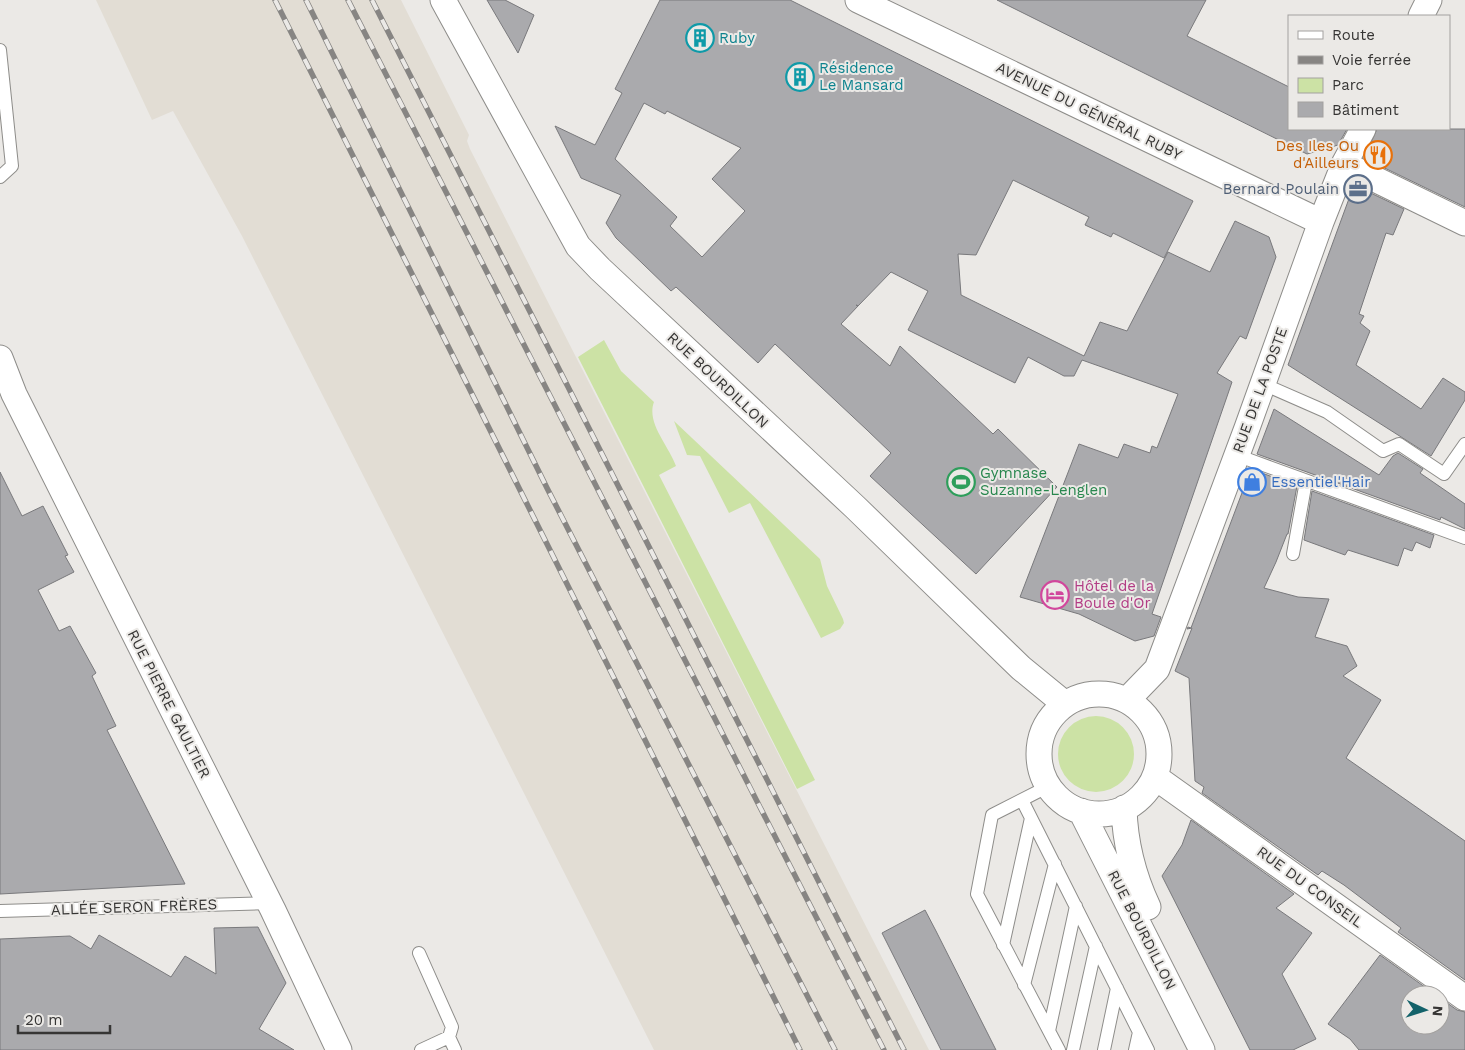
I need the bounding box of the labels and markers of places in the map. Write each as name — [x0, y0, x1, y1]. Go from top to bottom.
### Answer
building icon: Ruby — [685, 23, 715, 53]
place label: Ruby — [719, 29, 755, 47]
place label: Résidence Le Mansard — [819, 59, 904, 94]
building icon: Résidence Le Mansard — [785, 62, 815, 92]
place label: Des Iles Ou d'Ailleurs — [1275, 137, 1359, 172]
restaurant icon: Des Iles Ou d'Ailleurs — [1363, 140, 1393, 170]
office icon: Bernard Poulain — [1343, 174, 1373, 204]
place label: Bernard Poulain — [1223, 180, 1339, 198]
place label: Gymnase Suzanne-Lenglen — [980, 464, 1107, 499]
sports icon: Gymnase Suzanne-Lenglen — [946, 467, 976, 497]
shop icon: Essentiel'Hair — [1237, 467, 1267, 497]
place label: Essentiel'Hair — [1271, 473, 1370, 491]
place label: Hôtel de la Boule d'Or — [1074, 577, 1155, 612]
hotel icon: Hôtel de la Boule d'Or — [1040, 580, 1070, 610]

